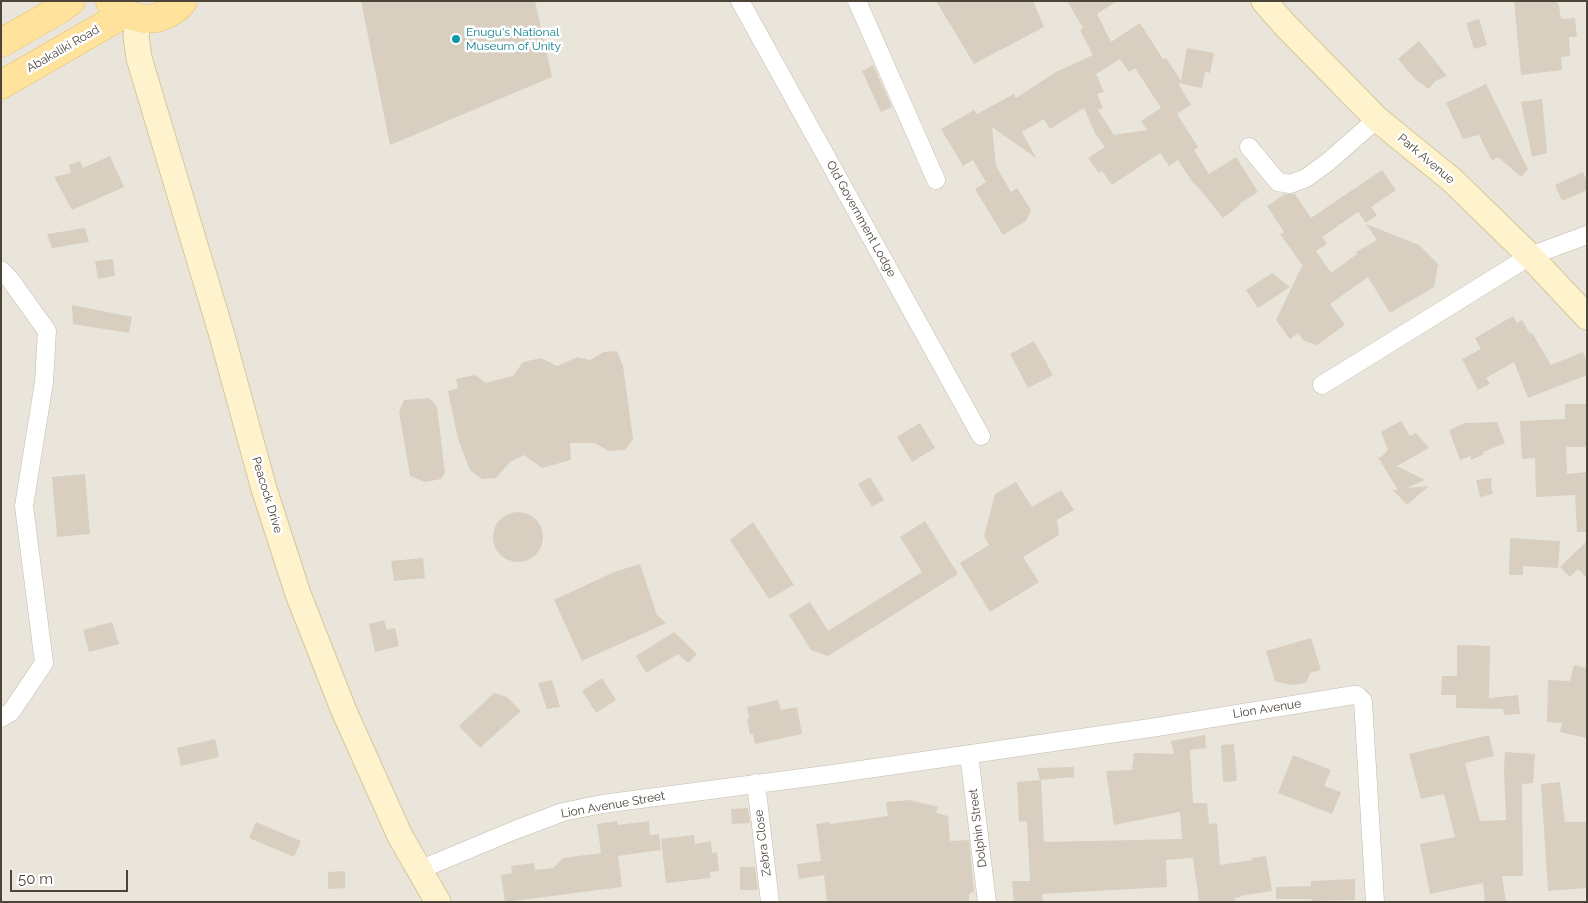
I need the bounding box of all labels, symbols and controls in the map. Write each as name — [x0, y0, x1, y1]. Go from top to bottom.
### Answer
street label: Abakaliki Road — [24, 22, 102, 76]
place label: Enugu's National Museum of Unity — [466, 25, 561, 53]
marker: Enugu's National Museum of Unity — [450, 33, 462, 45]
street label: Park Avenue — [1395, 131, 1457, 187]
street label: Old Government Lodge — [823, 158, 899, 280]
street label: Peacock Drive — [249, 455, 285, 535]
street label: Lion Avenue — [1232, 696, 1302, 722]
street label: Dolphin Street — [966, 788, 990, 868]
street label: Lion Avenue Street — [560, 789, 666, 821]
street label: Zebra Close — [752, 809, 774, 877]
scale bar — [12, 860, 130, 892]
text: 50 m — [18, 870, 53, 888]

